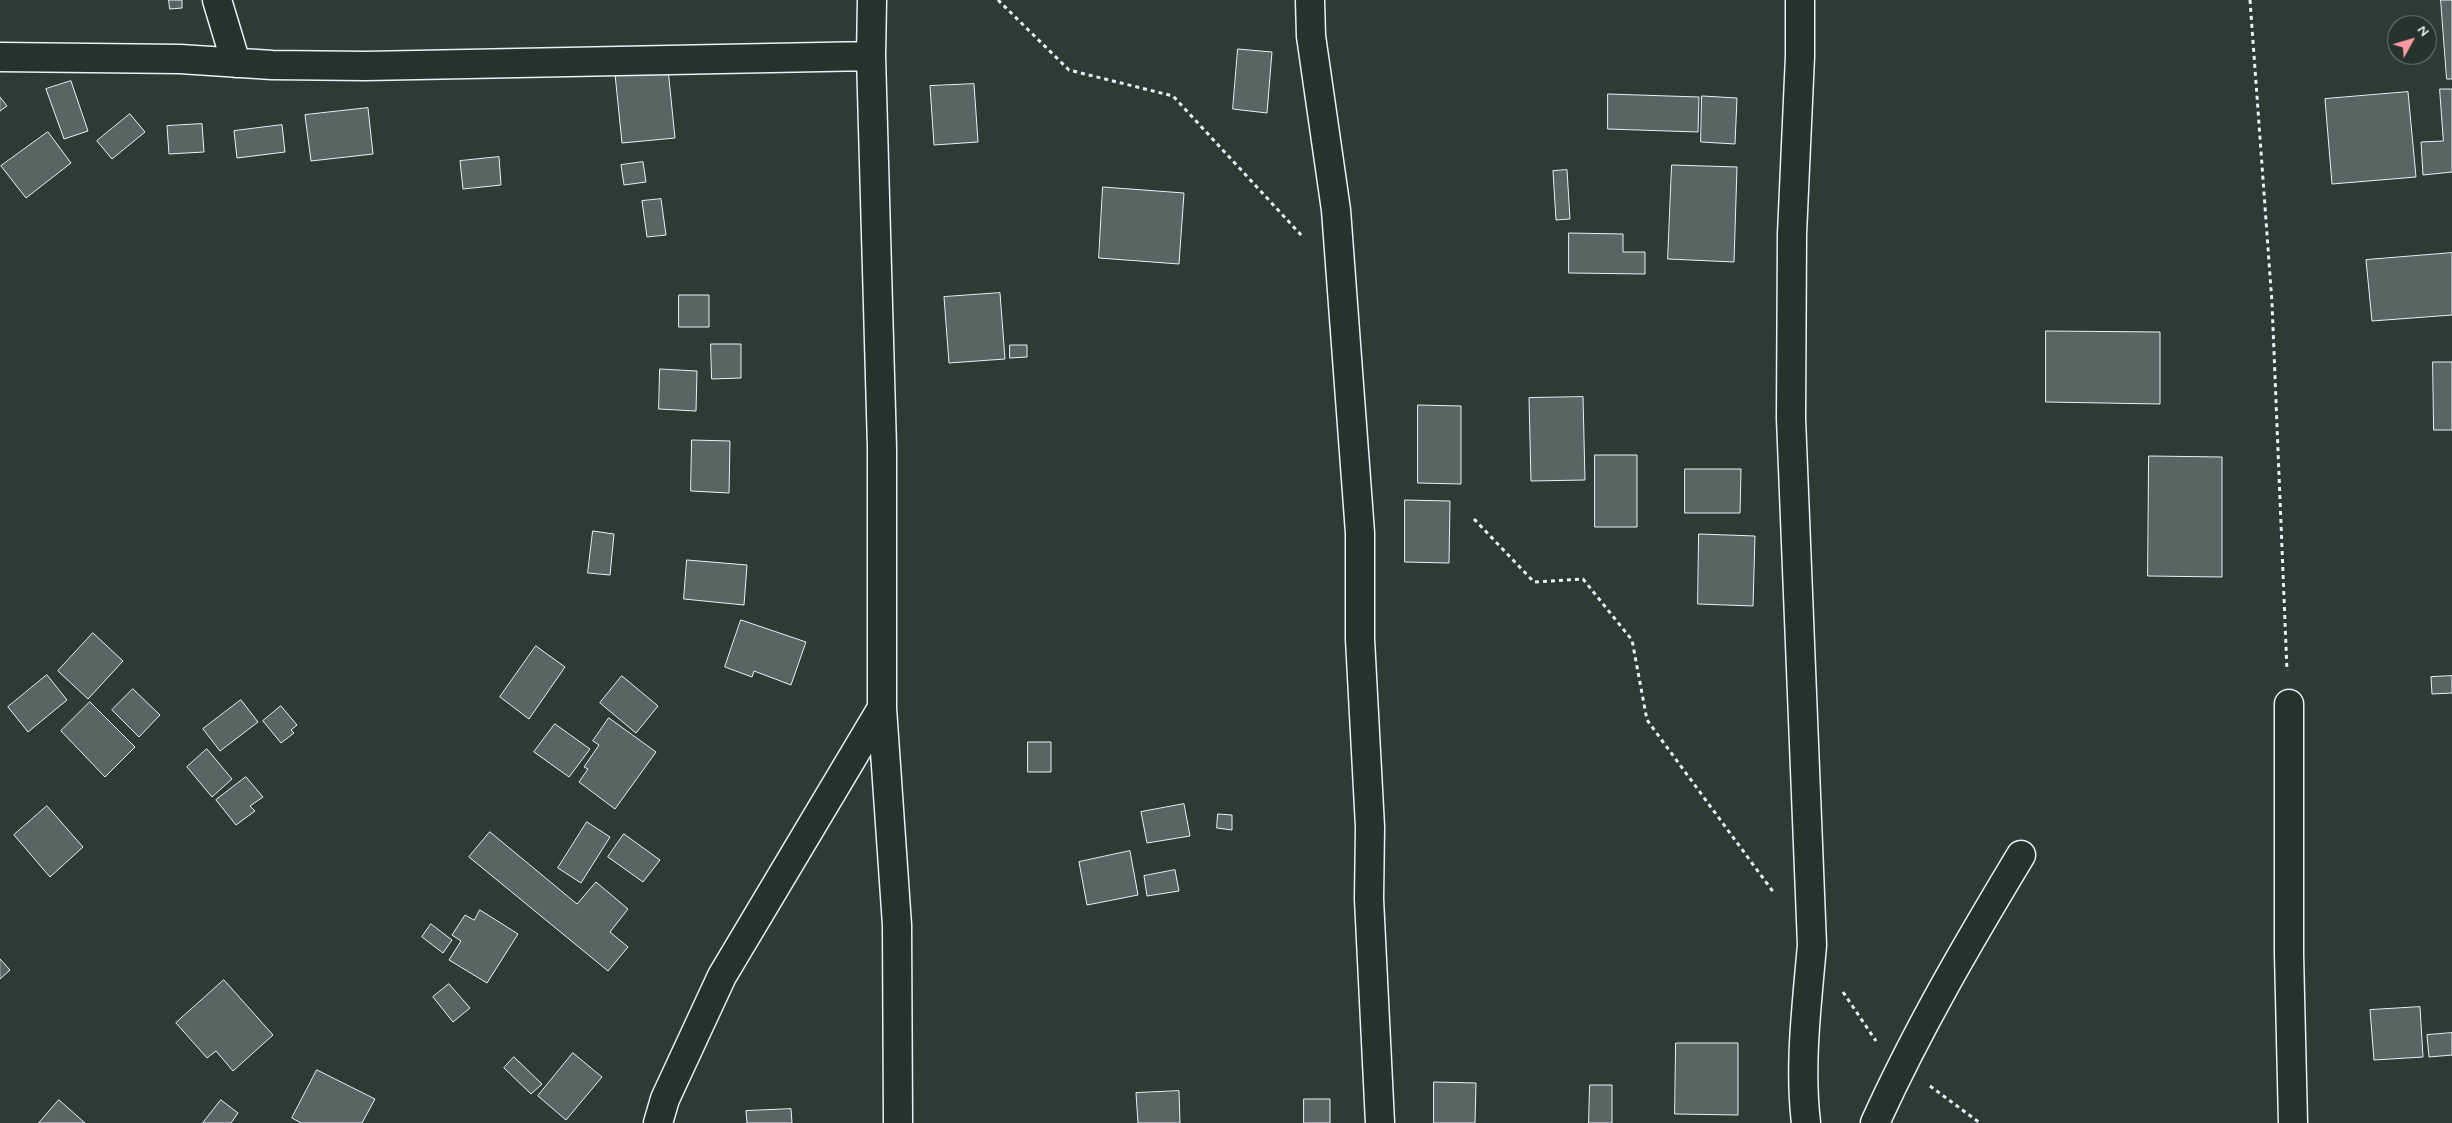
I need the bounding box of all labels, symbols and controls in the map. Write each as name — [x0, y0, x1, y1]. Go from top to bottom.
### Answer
north arrow — [2387, 15, 2437, 65]
text: N — [2413, 22, 2433, 40]

